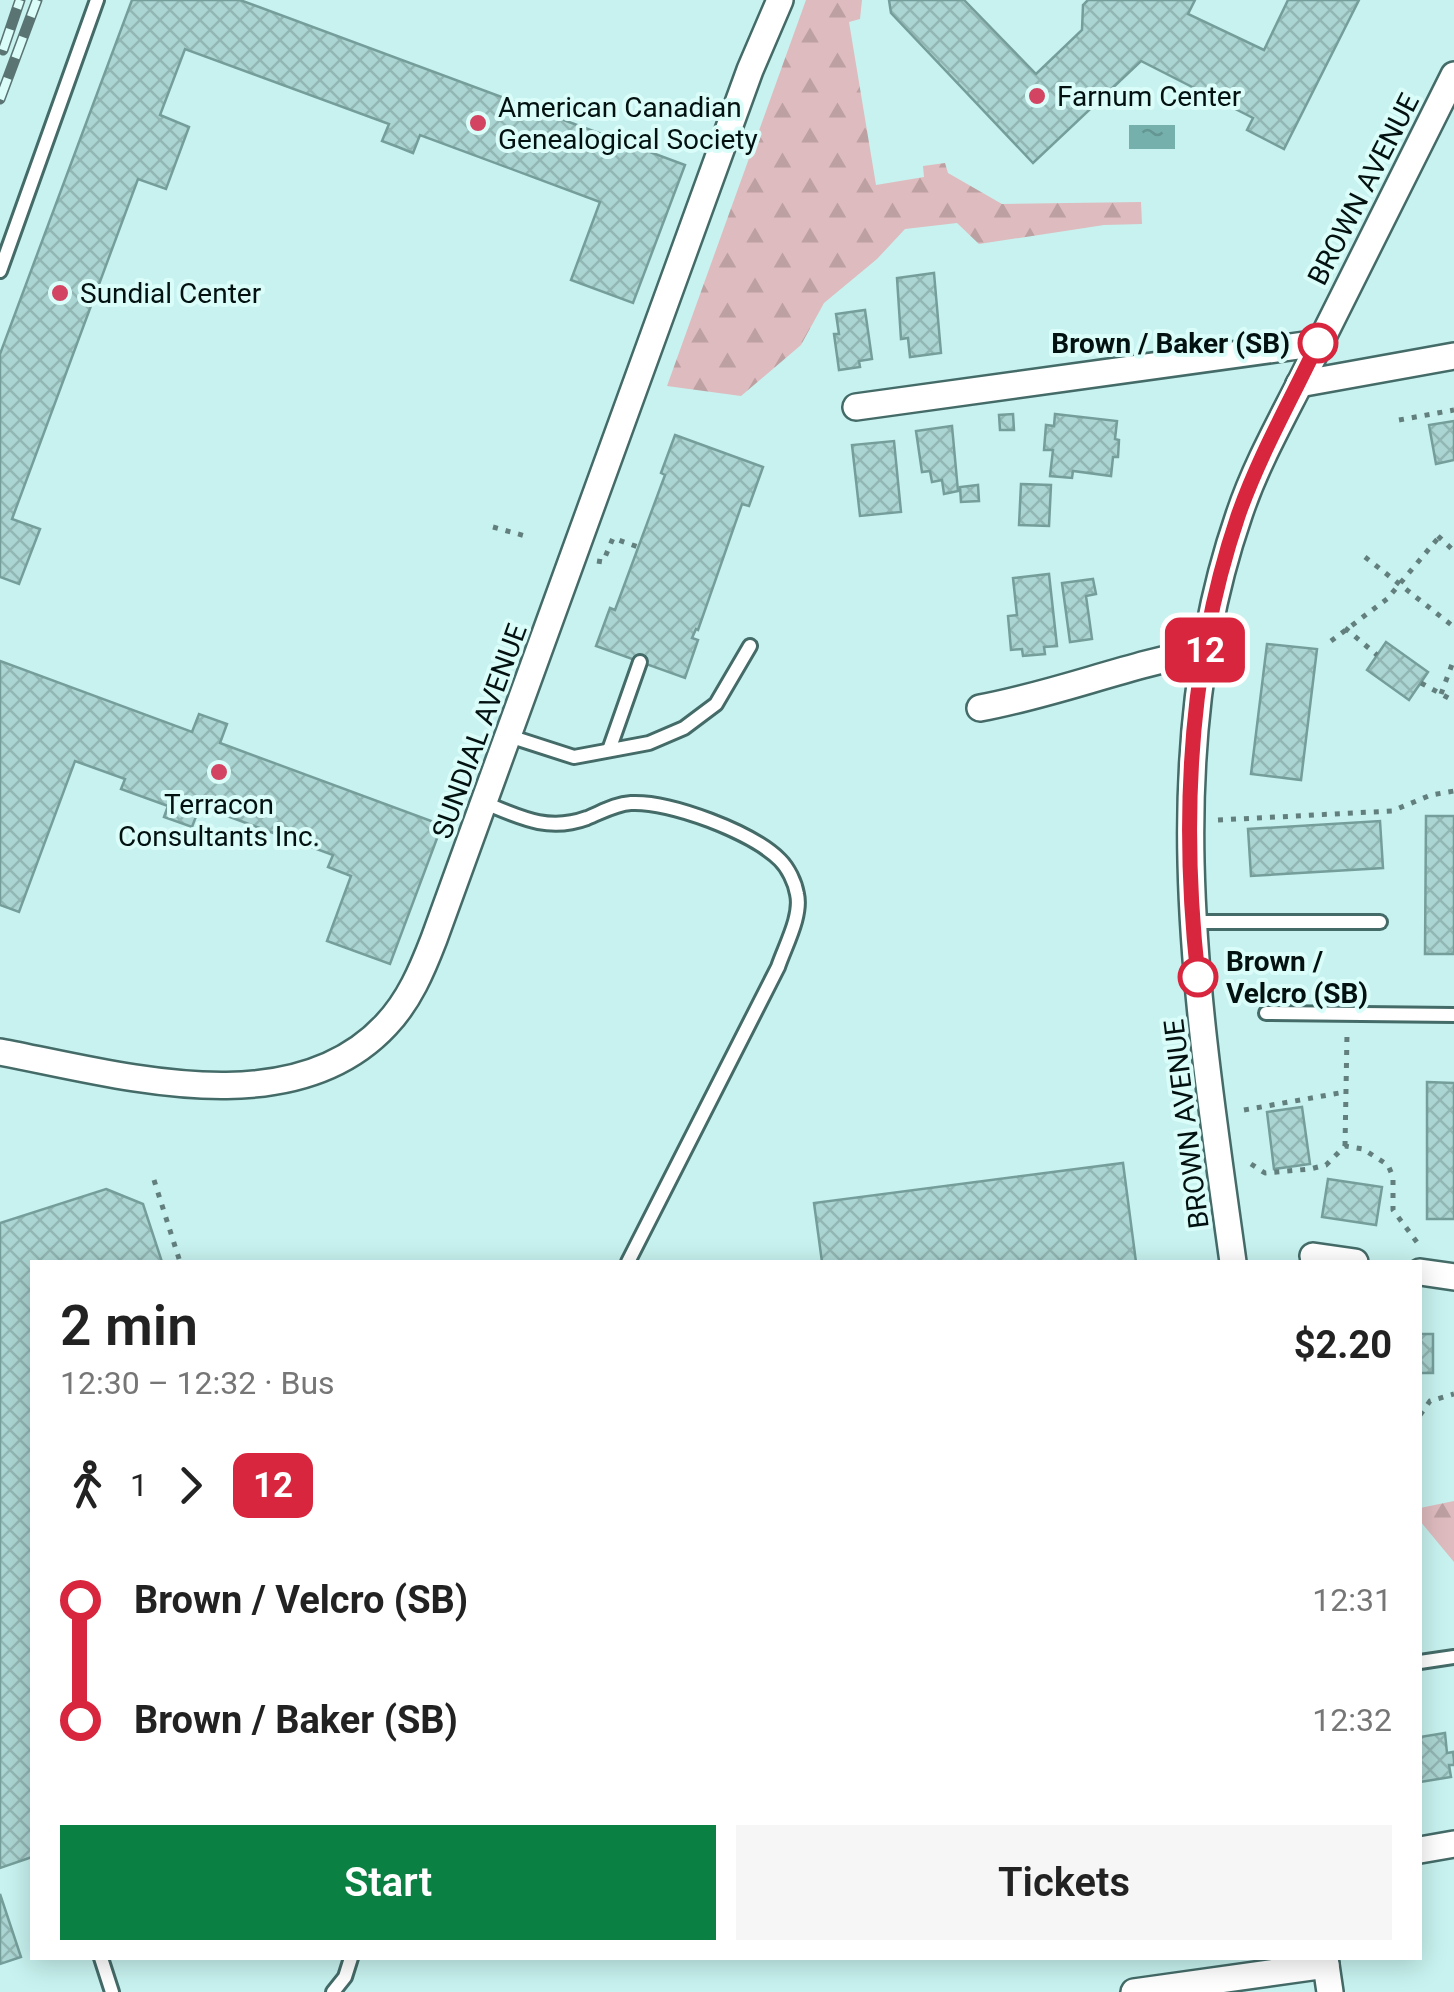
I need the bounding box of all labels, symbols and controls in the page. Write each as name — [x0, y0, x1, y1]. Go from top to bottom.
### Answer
place label: Farnum Center — [1057, 80, 1242, 113]
marker: Farnum Center — [1026, 85, 1048, 107]
street label: BROWN AVENUE — [1301, 88, 1426, 291]
place label: American Canadian Genealogical Society — [498, 91, 758, 156]
marker: American Canadian Genealogical Society — [467, 112, 489, 134]
place label: Sundial Center — [80, 277, 262, 310]
marker: Sundial Center — [49, 282, 71, 304]
marker: Brown / Baker (SB) — [1299, 324, 1337, 362]
place label: Brown / Baker (SB) — [1051, 327, 1290, 360]
line badge: 12 — [1160, 618, 1250, 682]
street label: SUNDIAL AVENUE — [425, 619, 534, 843]
text: 12 — [1185, 630, 1225, 671]
marker: Terracon Consultants Inc. — [208, 761, 230, 783]
place label: Terracon Consultants Inc. — [118, 788, 320, 853]
place label: Brown / Velcro (SB) — [1226, 945, 1368, 1010]
marker: Brown / Velcro (SB) — [1179, 958, 1217, 996]
street label: BROWN AVENUE — [1157, 1017, 1216, 1230]
text: 2 min — [60, 1294, 198, 1358]
text: $2.20 — [1294, 1323, 1392, 1367]
text: 12:30 – 12:32 · Bus — [60, 1364, 335, 1402]
icon: walk — [60, 1458, 115, 1513]
icon: forward — [163, 1458, 218, 1513]
text: 12 — [253, 1465, 293, 1506]
text: 1 — [130, 1466, 148, 1504]
text: Brown / Velcro (SB) — [134, 1578, 468, 1622]
text: 12:31 — [1312, 1581, 1392, 1619]
text: Brown / Baker (SB) — [134, 1698, 458, 1742]
text: 12:32 — [1312, 1701, 1392, 1739]
button: Start — [60, 1825, 716, 1940]
button: Tickets — [736, 1825, 1392, 1940]

